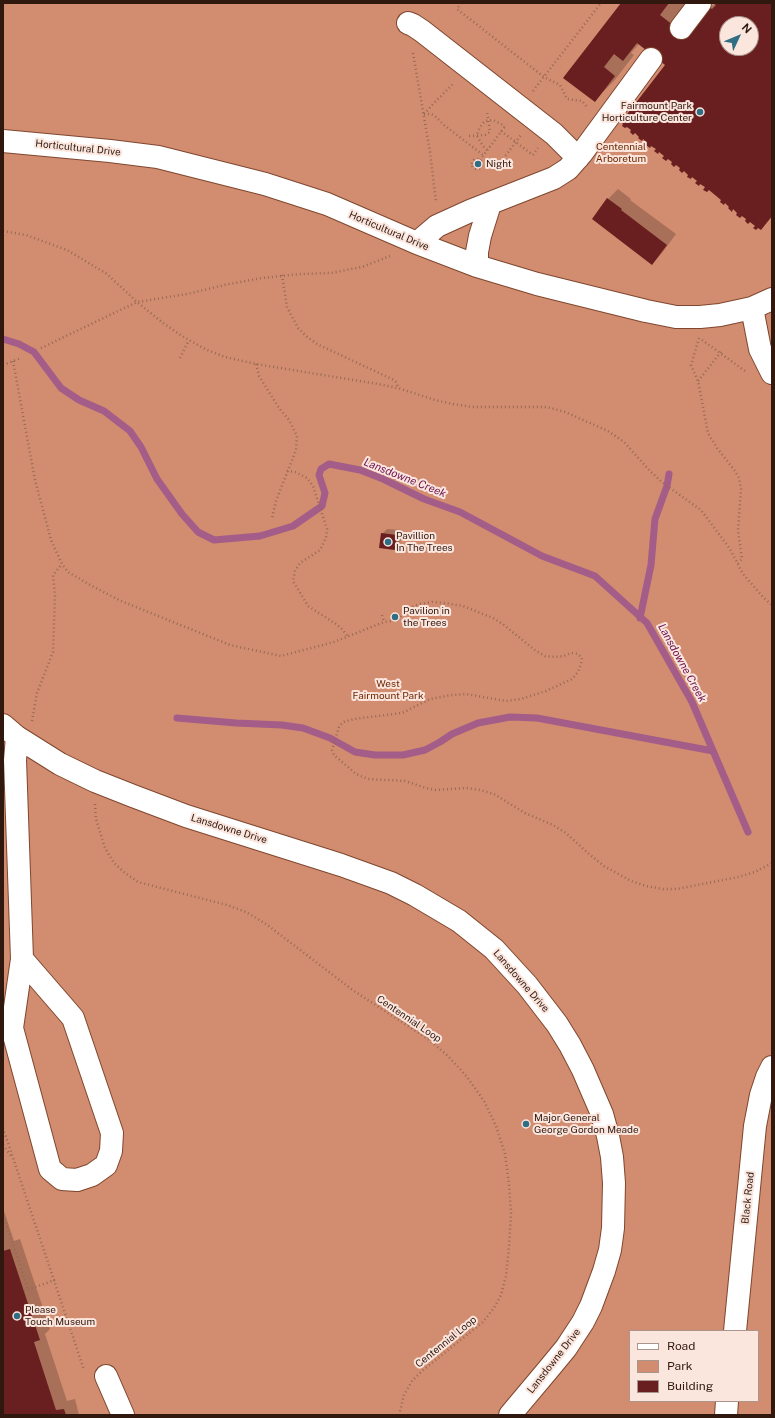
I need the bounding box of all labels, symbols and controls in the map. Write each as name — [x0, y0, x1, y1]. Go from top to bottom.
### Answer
north arrow — [719, 16, 759, 56]
text: N — [740, 21, 754, 36]
place label: Fairmount Park Horticulture Center — [602, 100, 692, 124]
marker: Fairmount Park Horticulture Center — [695, 107, 705, 117]
street label: Horticultural Drive — [35, 138, 121, 158]
park label: Centennial Arboretum — [596, 141, 646, 164]
place label: Night — [486, 158, 512, 170]
marker: Night — [473, 159, 483, 169]
street label: Horticultural Drive — [347, 209, 431, 253]
water label: Lansdowne Creek — [362, 455, 448, 501]
place label: Pavillion In The Trees — [396, 530, 453, 554]
marker: Pavillion In The Trees — [383, 537, 393, 547]
place label: Pavilion in the Trees — [403, 605, 450, 628]
marker: Pavilion in the Trees — [390, 612, 400, 622]
water label: Lansdowne Creek — [655, 621, 709, 705]
park label: West Fairmount Park — [352, 678, 424, 702]
street label: Lansdowne Drive — [189, 812, 269, 846]
street label: Lansdowne Drive — [491, 947, 551, 1015]
street label: Centennial Loop — [374, 993, 444, 1045]
place label: Major General George Gordon Meade — [534, 1112, 639, 1136]
marker: Major General George Gordon Meade — [521, 1119, 531, 1129]
street label: Black Road — [739, 1171, 757, 1225]
place label: Please Touch Museum — [25, 1304, 95, 1328]
marker: Please Touch Museum — [12, 1311, 22, 1321]
street label: Centennial Loop — [413, 1314, 479, 1370]
street label: Lansdowne Drive — [525, 1326, 583, 1396]
legend — [629, 1330, 759, 1402]
text: Road — [667, 1339, 695, 1353]
text: Park — [667, 1359, 693, 1373]
text: Building — [667, 1379, 713, 1393]

